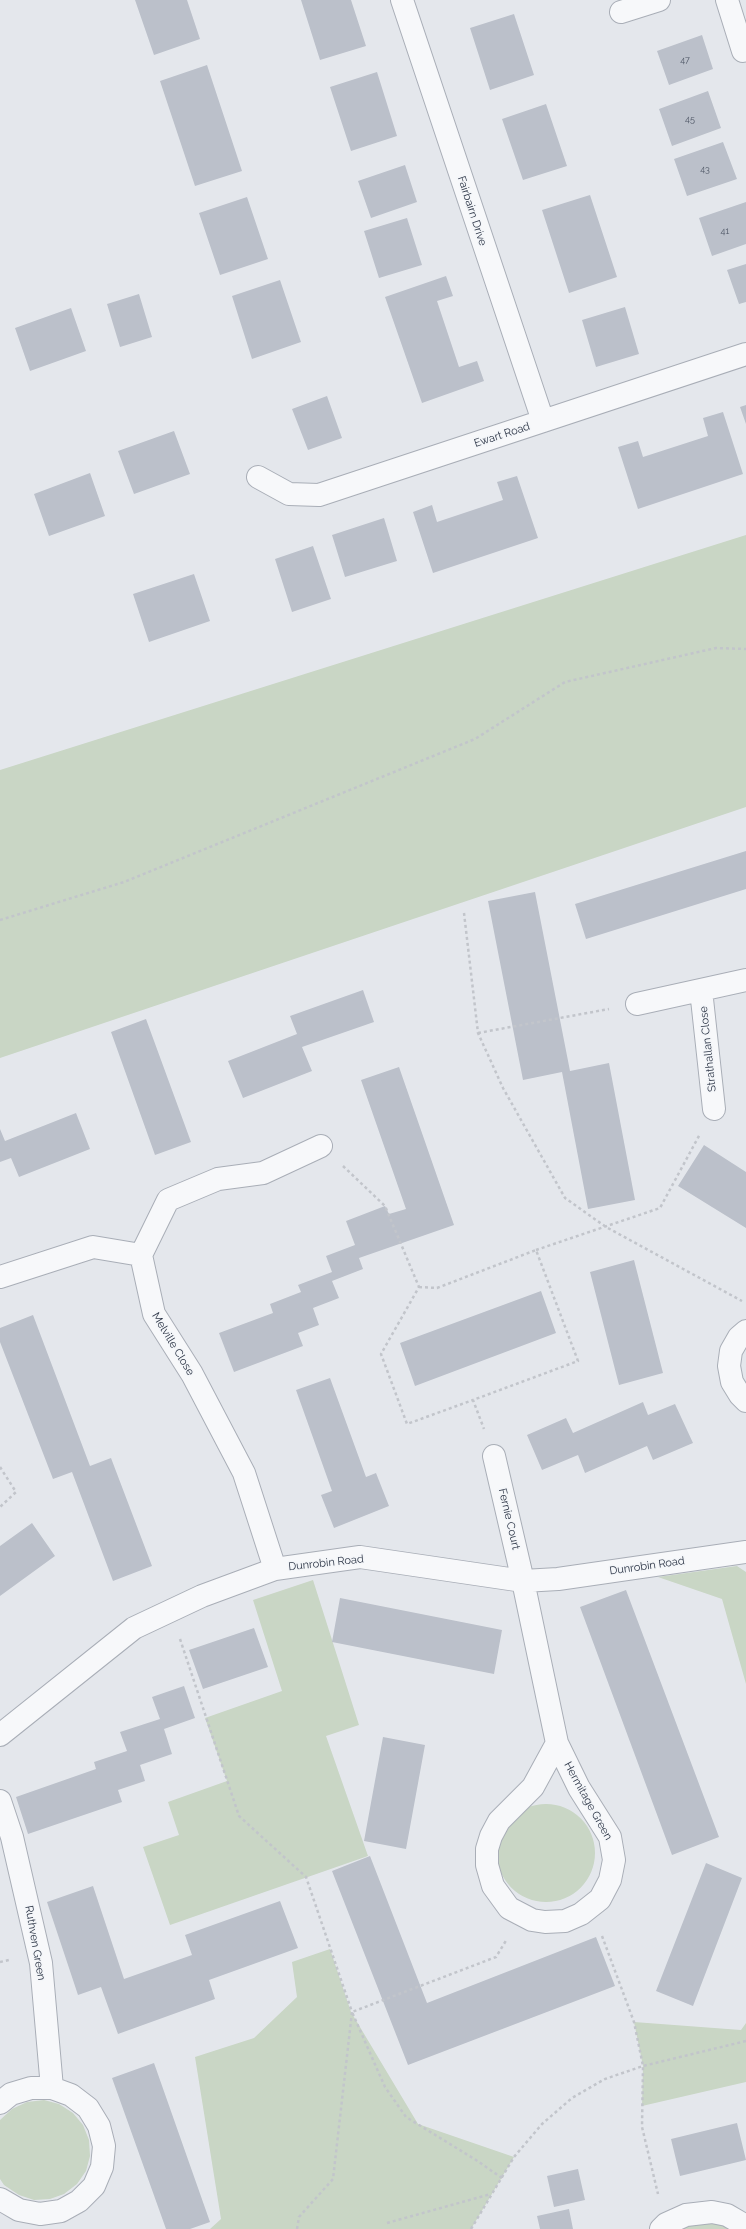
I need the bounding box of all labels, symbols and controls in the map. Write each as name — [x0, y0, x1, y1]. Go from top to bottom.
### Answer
house number: 47 — [680, 55, 690, 65]
house number: 45 — [685, 114, 695, 124]
house number: 43 — [700, 164, 710, 174]
street label: Fairbairn Drive — [455, 174, 489, 248]
house number: 41 — [721, 226, 729, 236]
street label: Ewart Road — [472, 420, 532, 450]
street label: Strathallan Close — [697, 1005, 719, 1093]
street label: Melville Close — [149, 1310, 197, 1378]
street label: Fernie Court — [496, 1487, 522, 1551]
street label: Dunrobin Road — [288, 1552, 364, 1574]
street label: Dunrobin Road — [609, 1554, 685, 1578]
street label: Hermitage Green — [561, 1760, 615, 1842]
street label: Ruthven Green — [22, 1905, 48, 1981]

